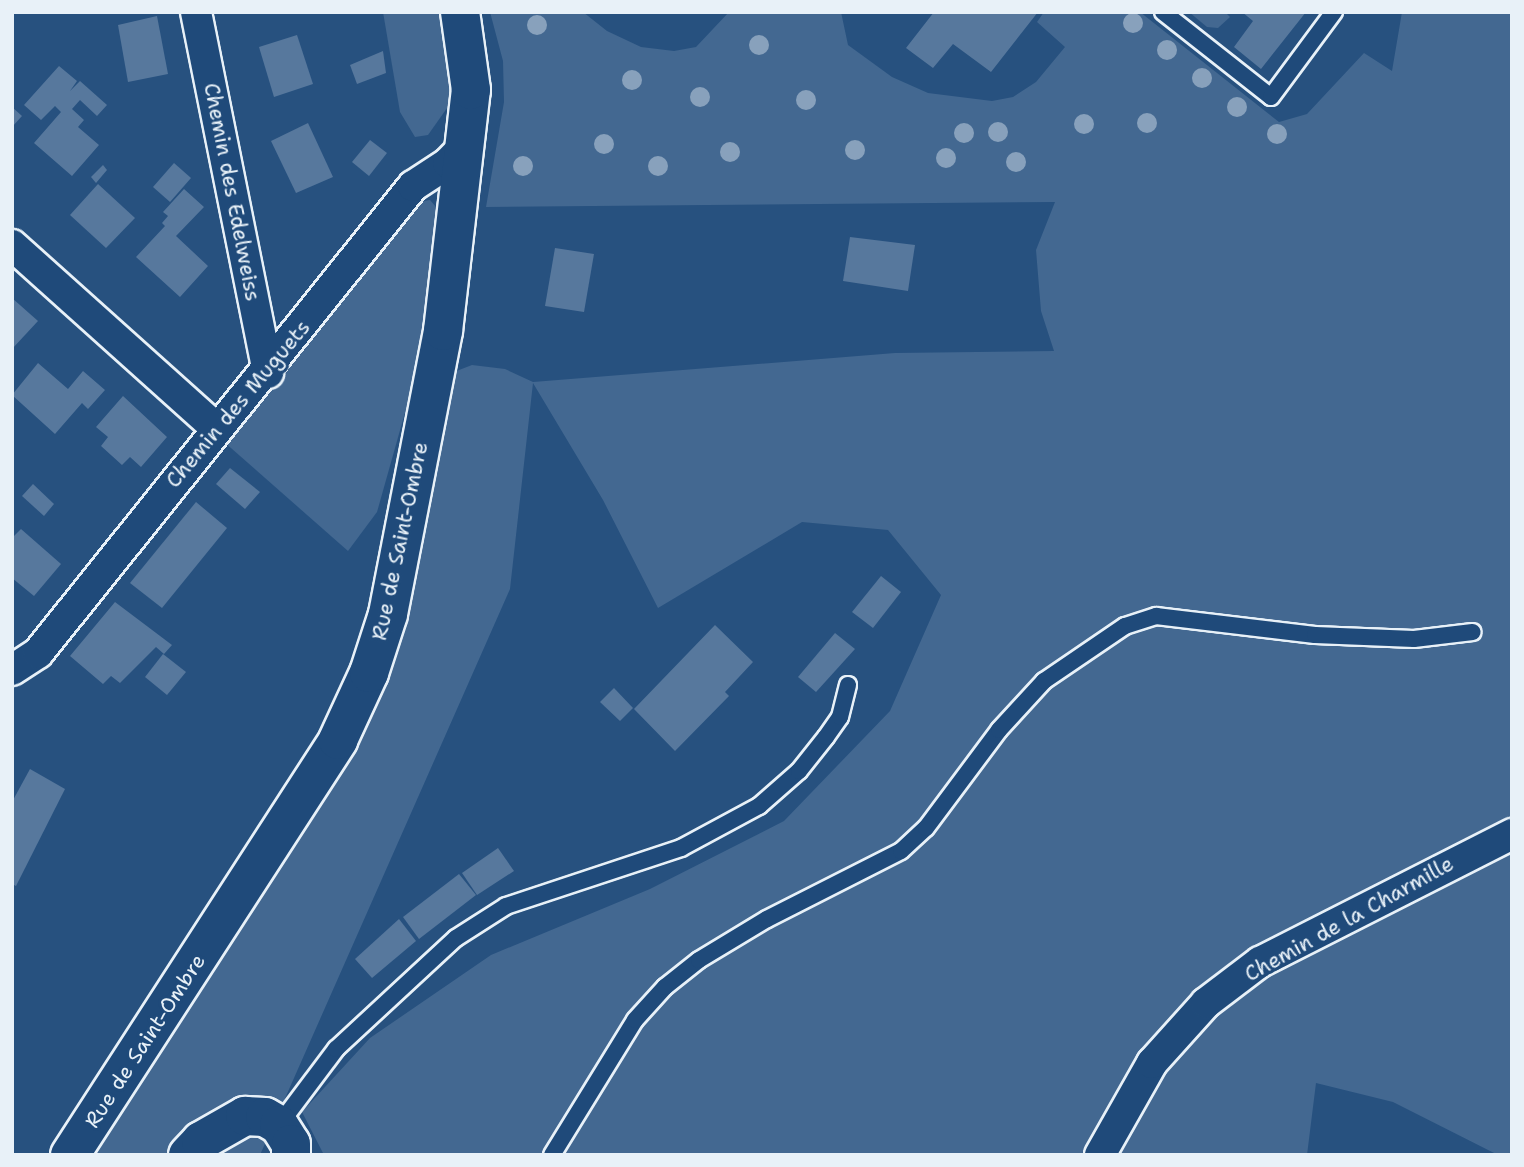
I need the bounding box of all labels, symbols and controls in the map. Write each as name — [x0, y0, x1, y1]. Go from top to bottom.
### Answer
street label: Chemin des Edelweiss — [198, 81, 266, 303]
street label: Chemin des Muguets — [161, 315, 315, 493]
street label: Rue de Saint-Ombre — [367, 439, 433, 643]
street label: Chemin de la Charmille — [1240, 851, 1458, 987]
street label: Rue de Saint-Ombre — [79, 949, 211, 1133]

